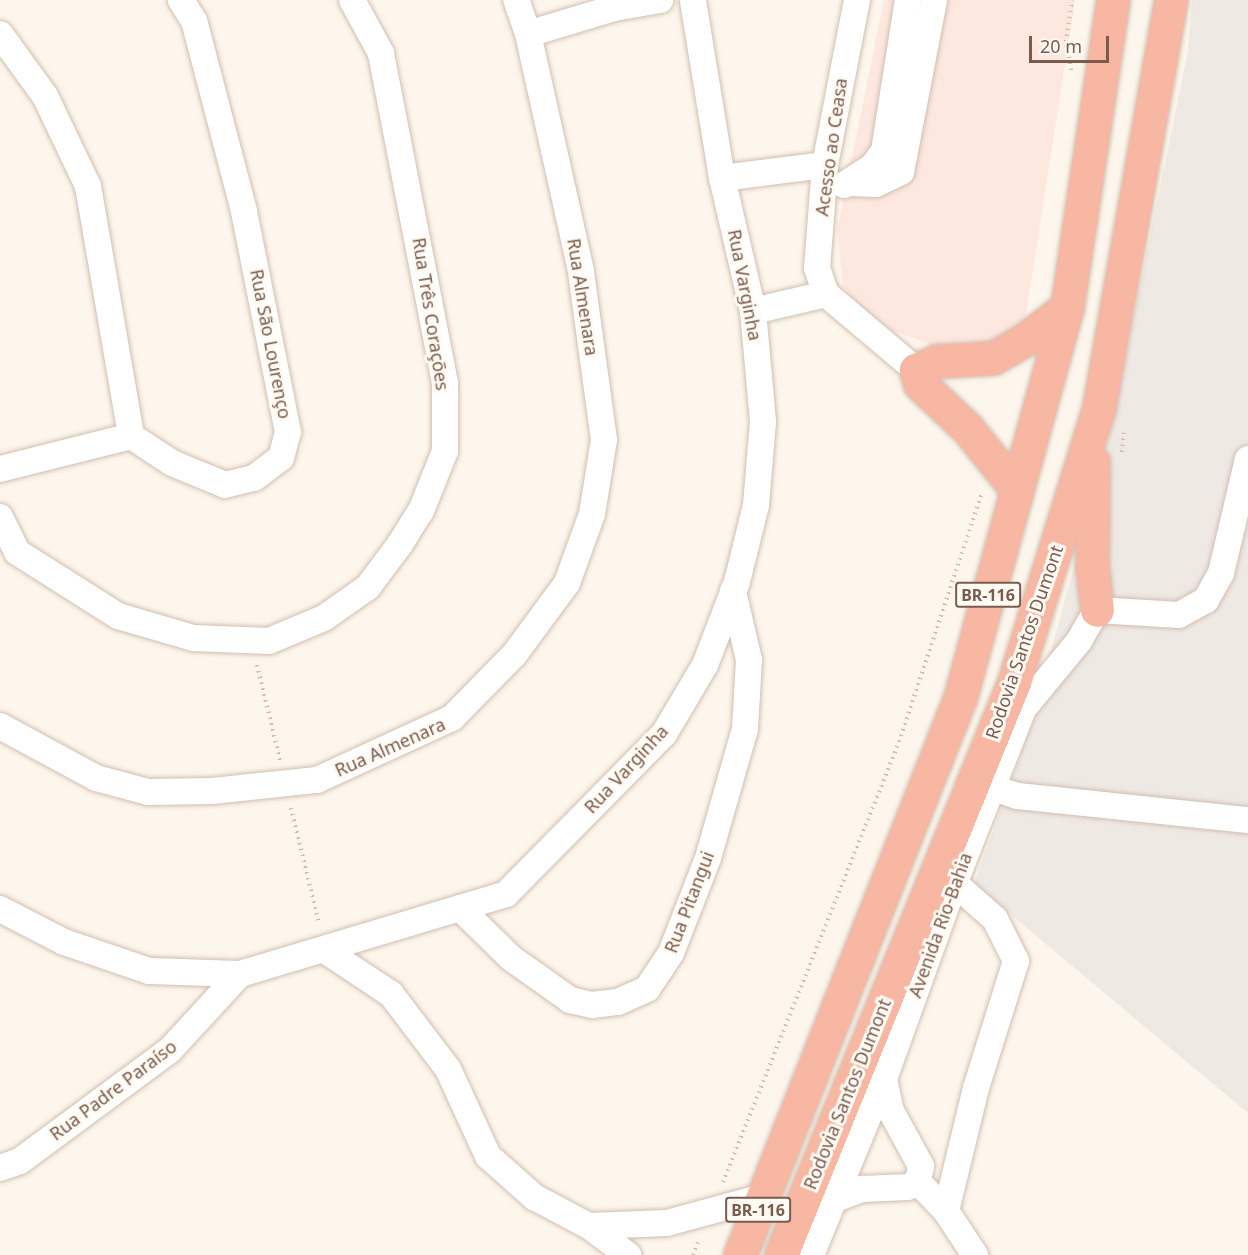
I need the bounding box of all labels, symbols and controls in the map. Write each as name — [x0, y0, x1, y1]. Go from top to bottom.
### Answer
scale bar — [1032, 24, 1112, 62]
text: 20 m — [1040, 34, 1082, 58]
street label: Acesso ao Ceasa — [811, 77, 851, 217]
street label: Rua Varginha — [724, 228, 766, 342]
street label: Rua Três Corações — [408, 236, 454, 392]
street label: Rua Almenara — [563, 237, 603, 357]
street label: Rua São Lourenço — [246, 267, 296, 421]
street label: Rodovia Santos Dumont — [981, 542, 1067, 742]
road number: BR-116 — [955, 582, 1021, 608]
street label: Rua Almenara — [331, 713, 449, 781]
street label: Rua Varginha — [580, 720, 672, 818]
street label: Rua Pitangui — [660, 848, 718, 956]
street label: Avenida Rio-Bahia — [904, 850, 976, 1000]
street label: Rodovia Santos Dumont — [799, 996, 895, 1192]
street label: Rua Padre Paraíso — [45, 1035, 181, 1145]
road number: BR-116 — [725, 1197, 791, 1223]

